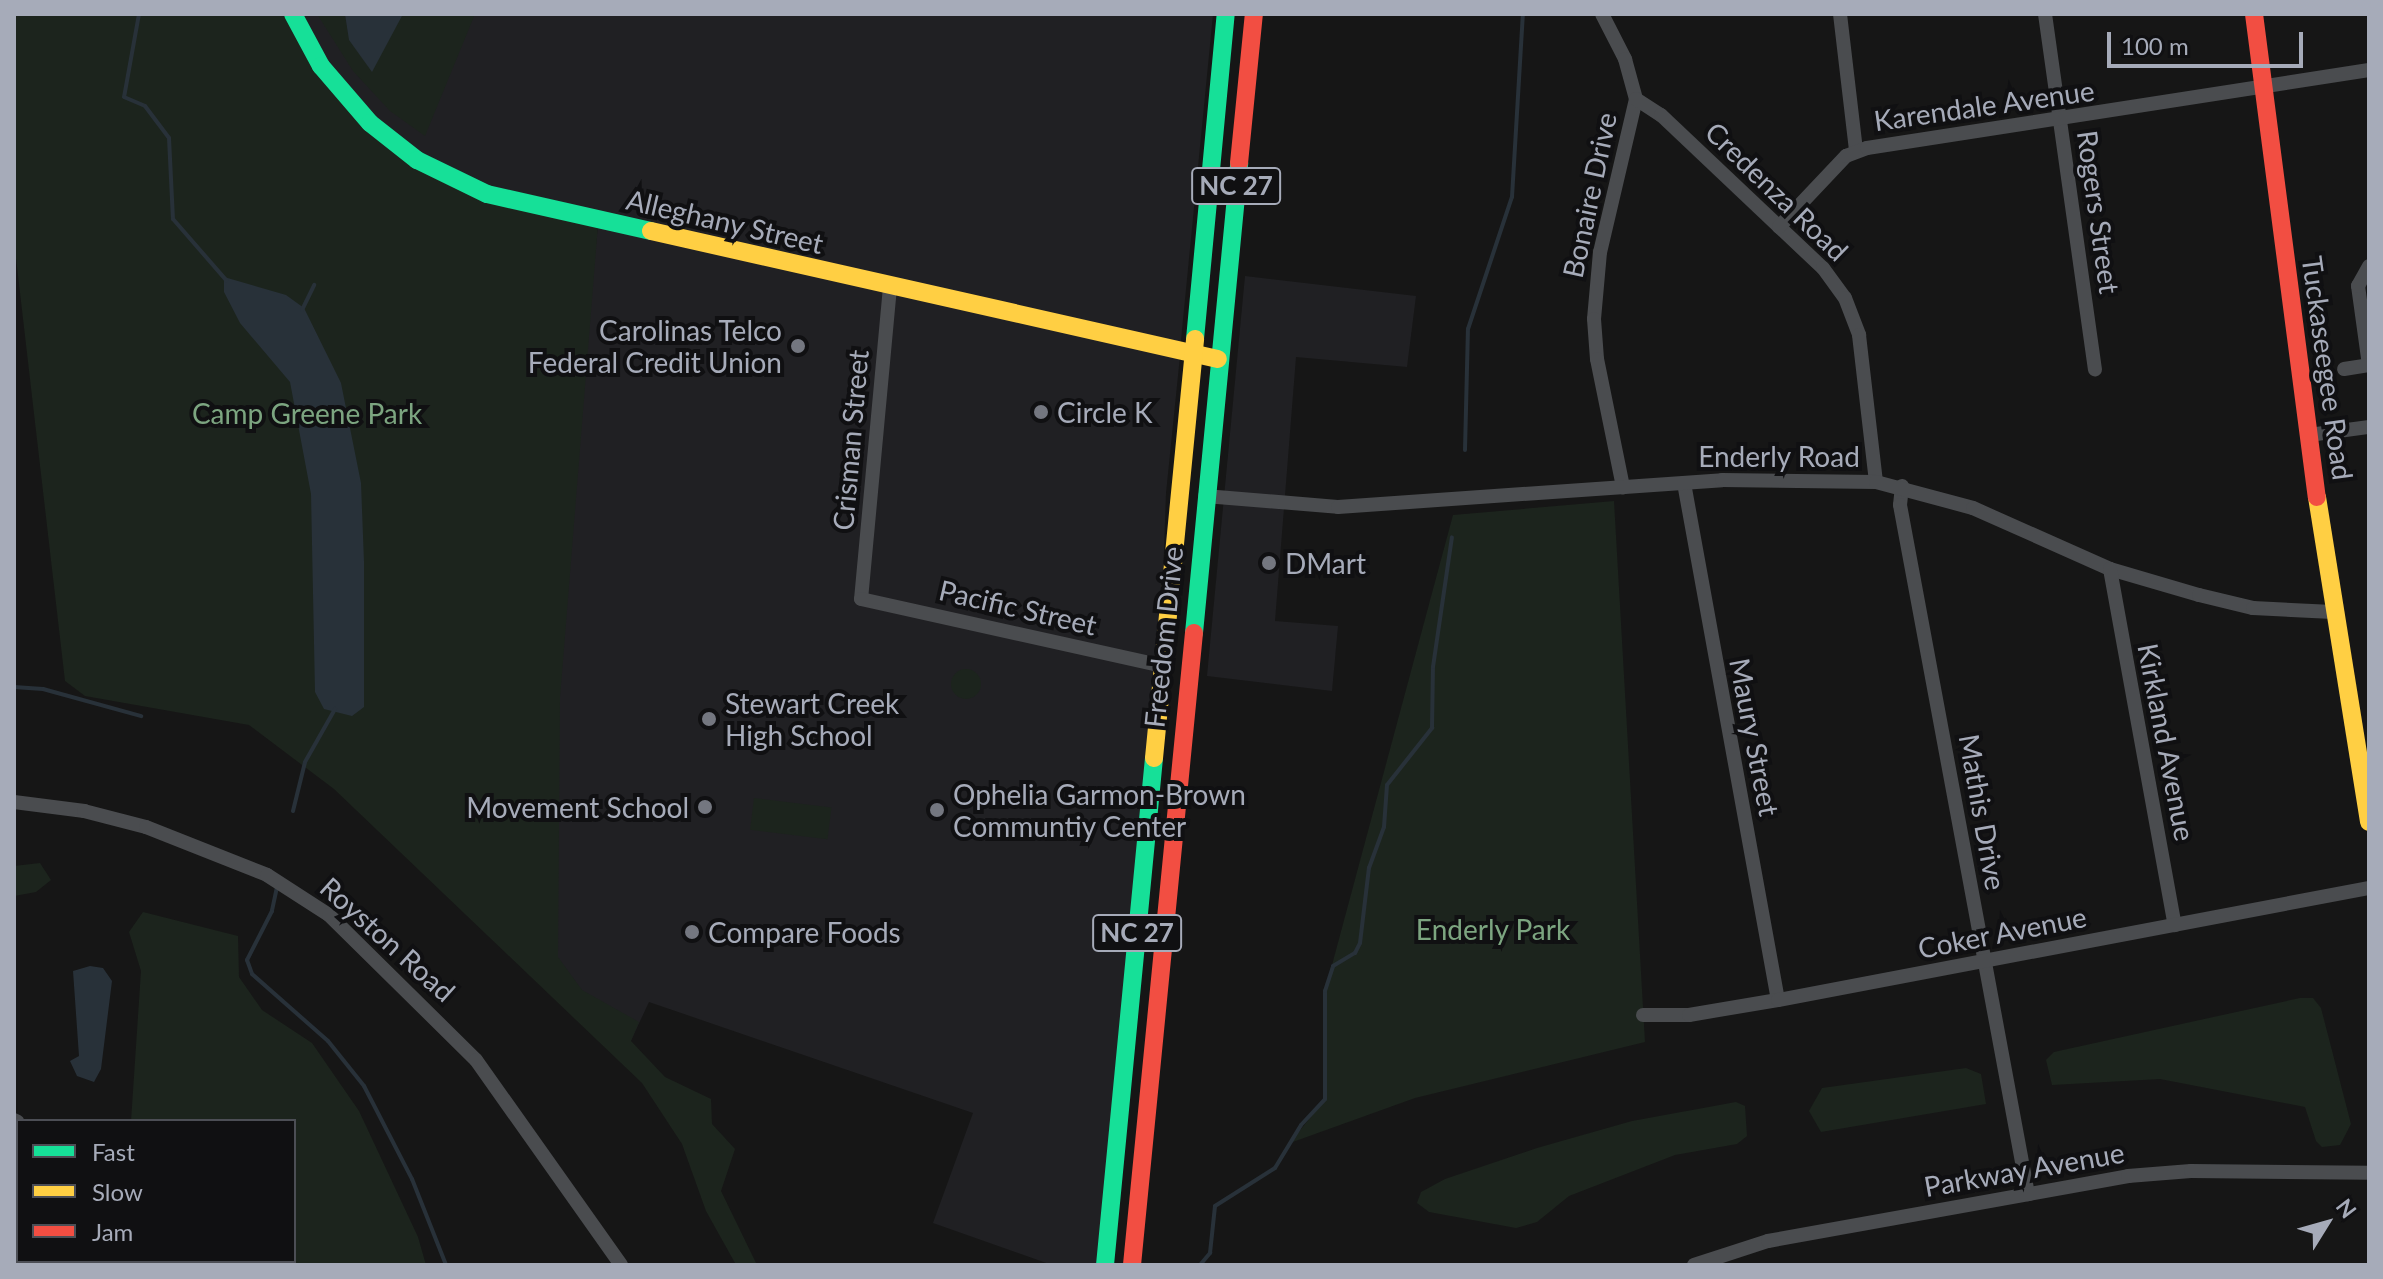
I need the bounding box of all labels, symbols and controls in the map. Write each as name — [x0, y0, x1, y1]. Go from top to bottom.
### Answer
scale bar — [2111, 16, 2307, 66]
text: 100 m — [2121, 31, 2189, 60]
street label: Karendale Avenue — [1871, 73, 2097, 137]
street label: Bonaire Drive — [1555, 109, 1623, 281]
street label: Credenza Road — [1699, 115, 1855, 267]
street label: Rogers Street — [2071, 128, 2127, 296]
road number: NC 27 — [1190, 164, 1282, 208]
street label: Alleghany Street — [623, 182, 827, 260]
street label: Tuckaseegee Road — [2296, 254, 2360, 482]
place label: Carolinas Telco Federal Credit Union — [528, 313, 782, 379]
marker: Carolinas Telco Federal Credit Union — [789, 337, 807, 355]
street label: Crisman Street — [825, 348, 875, 532]
place label: Circle K — [1057, 395, 1153, 429]
park label: Camp Greene Park — [192, 396, 422, 430]
marker: Circle K — [1032, 403, 1050, 421]
street label: Enderly Road — [1698, 439, 1860, 473]
street label: Freedom Drive — [1137, 545, 1189, 729]
place label: DMart — [1285, 546, 1366, 580]
marker: DMart — [1260, 554, 1278, 572]
street label: Pacific Street — [936, 573, 1100, 641]
street label: Kirkland Avenue — [2131, 640, 2203, 844]
street label: Maury Street — [1723, 655, 1787, 819]
place label: Stewart Creek High School — [725, 686, 899, 752]
marker: Stewart Creek High School — [700, 710, 718, 728]
street label: Mathis Drive — [1953, 731, 2013, 893]
place label: Ophelia Garmon-Brown Communtiy Center — [953, 777, 1246, 843]
place label: Movement School — [466, 790, 689, 824]
marker: Movement School — [696, 798, 714, 816]
marker: Ophelia Garmon-Brown Communtiy Center — [928, 801, 946, 819]
street label: Royston Road — [314, 870, 462, 1008]
street label: Coker Avenue — [1914, 899, 2090, 965]
road number: NC 27 — [1091, 911, 1183, 955]
park label: Enderly Park — [1416, 912, 1570, 946]
place label: Compare Foods — [708, 915, 901, 949]
marker: Compare Foods — [683, 923, 701, 941]
legend — [16, 1119, 296, 1263]
street label: Parkway Avenue — [1920, 1135, 2128, 1203]
text: Fast — [92, 1137, 135, 1166]
text: Slow — [92, 1177, 143, 1206]
north arrow — [2287, 1183, 2367, 1263]
text: N — [2331, 1193, 2362, 1223]
text: Jam — [92, 1217, 133, 1246]

